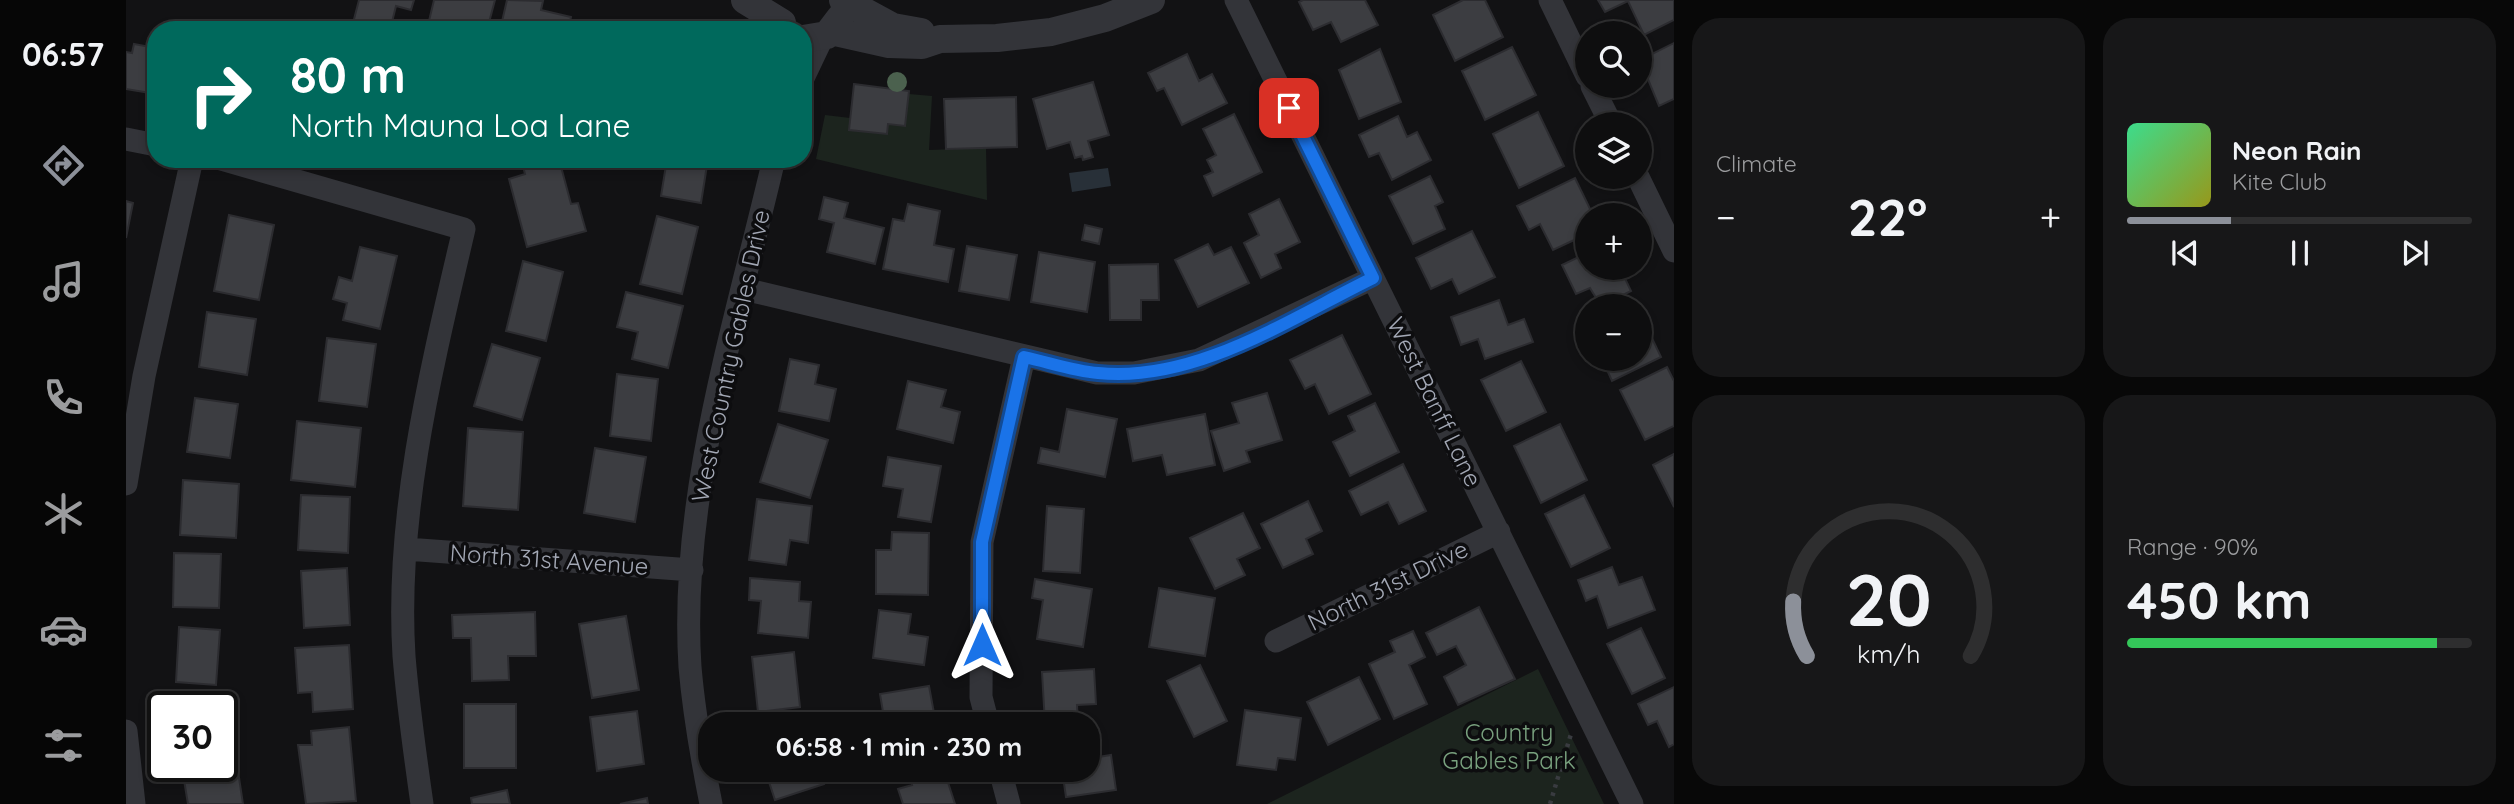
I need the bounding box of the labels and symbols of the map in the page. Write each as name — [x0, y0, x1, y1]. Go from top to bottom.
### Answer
pin — [1259, 78, 1319, 138]
street label: West Country Gables Drive — [684, 207, 776, 505]
street label: West Banff Lane — [1381, 312, 1489, 491]
street label: North 31st Drive — [1302, 533, 1473, 637]
street label: North 31st Avenue — [449, 537, 649, 581]
position arrow — [945, 608, 1019, 682]
speed limit sign: 30 — [147, 691, 238, 782]
park label: Country Gables Park — [1442, 717, 1576, 775]

